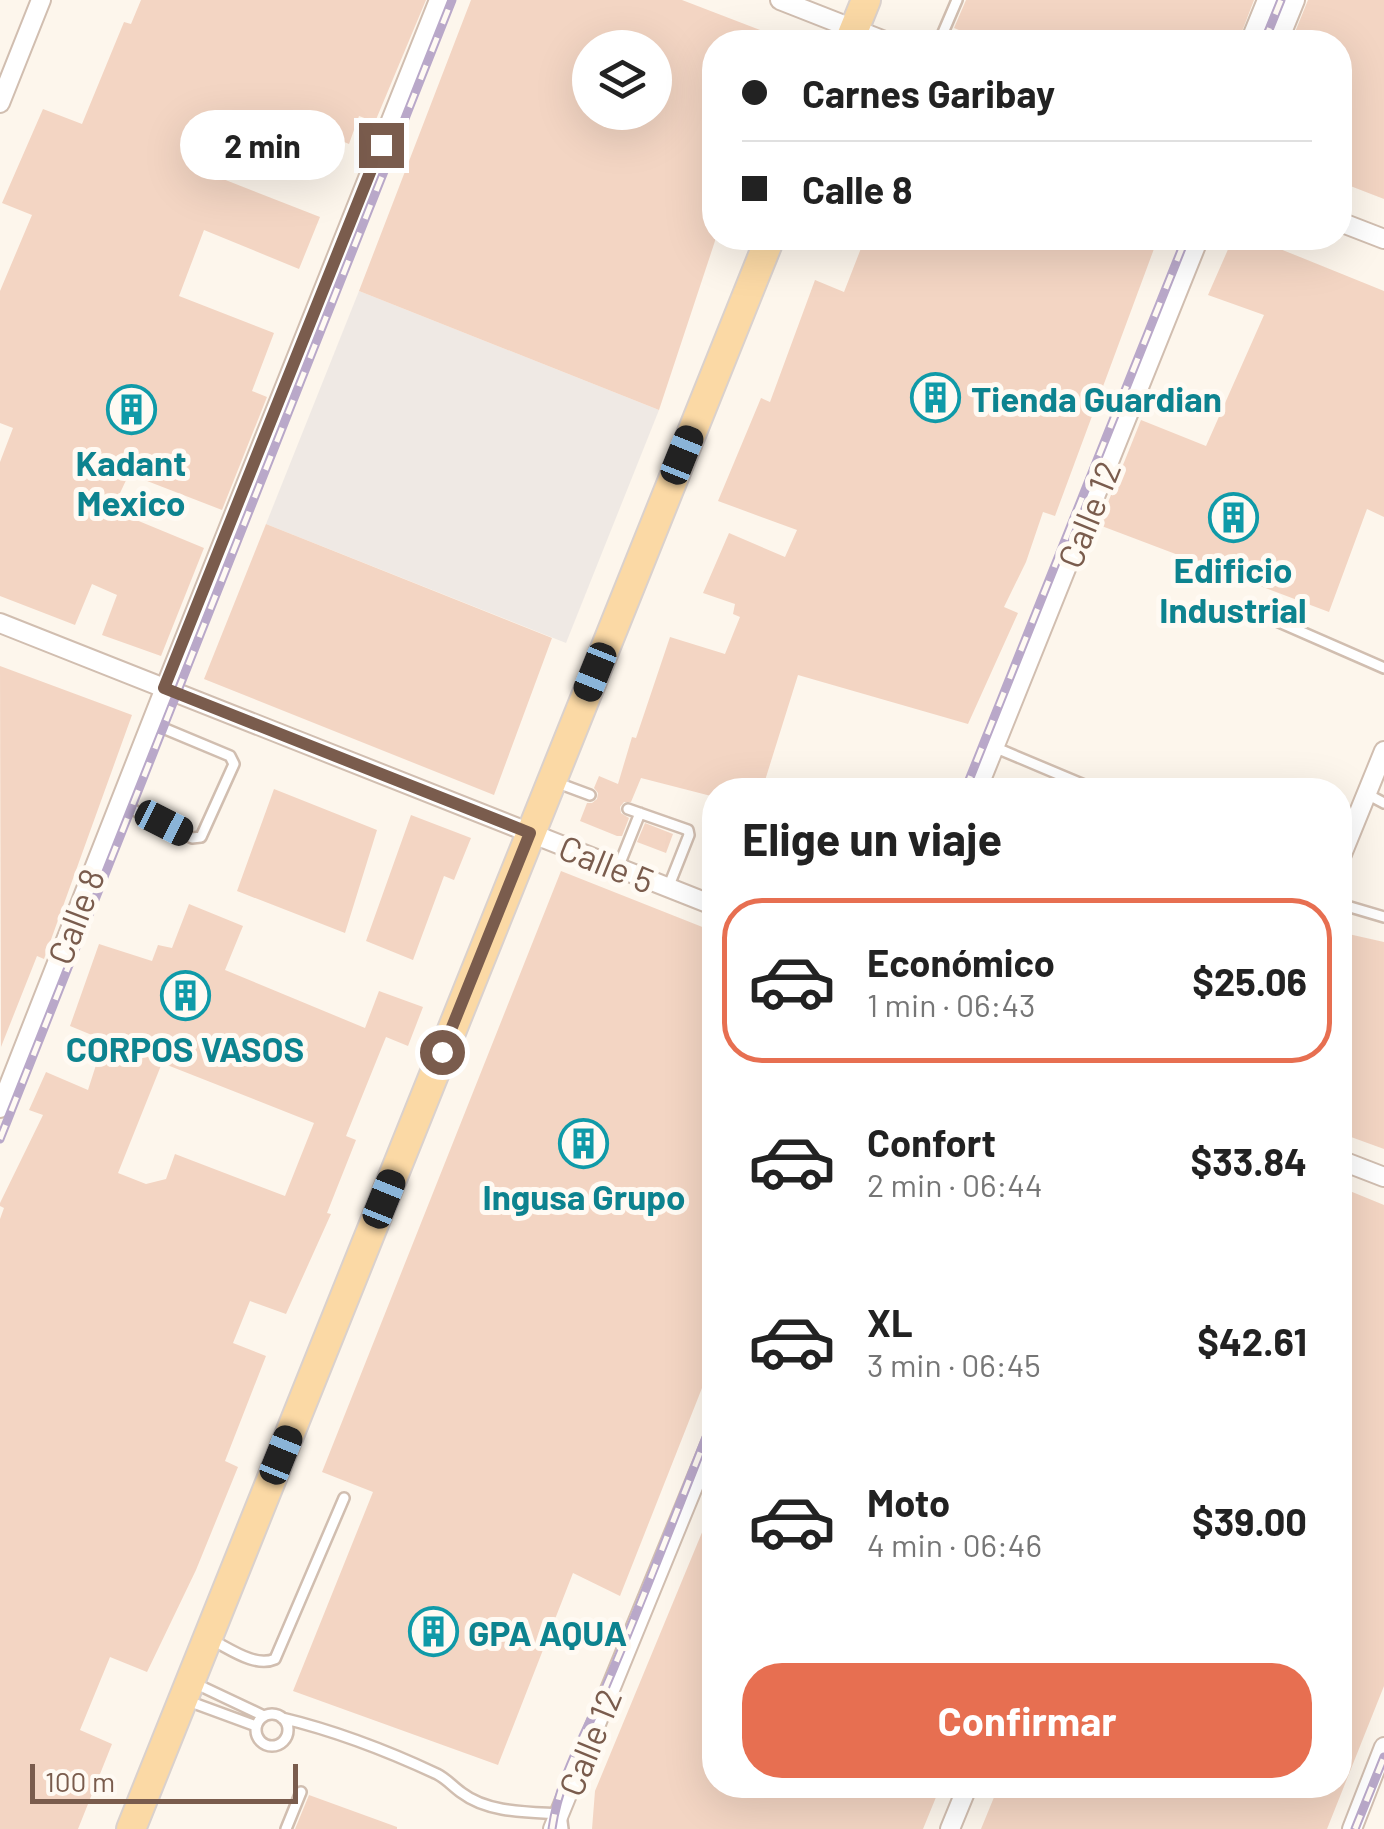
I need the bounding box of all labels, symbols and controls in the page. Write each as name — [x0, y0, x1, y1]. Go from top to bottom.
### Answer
map controls — [572, 30, 672, 130]
button: layers — [572, 30, 672, 130]
text: Carnes Garibay — [802, 70, 1055, 116]
callout: 2 min — [181, 110, 346, 180]
route end — [359, 123, 404, 168]
text: 2 min — [224, 126, 301, 164]
text: Calle 8 — [802, 166, 913, 212]
building icon: Tienda Guardian — [910, 372, 962, 424]
place label: Tienda Guardian — [971, 377, 1222, 419]
building icon: Kadant Mexico — [105, 384, 157, 436]
car — [657, 422, 707, 488]
place label: Kadant Mexico — [75, 441, 187, 523]
street label: Calle 12 — [1048, 454, 1128, 574]
building icon: Edificio Industrial — [1207, 491, 1259, 543]
place label: Edificio Industrial — [1159, 548, 1307, 630]
car — [570, 639, 620, 705]
car — [130, 796, 198, 850]
text: Elige un viaje — [742, 811, 1002, 865]
street label: Calle 5 — [553, 825, 661, 901]
street label: Calle 8 — [38, 862, 112, 970]
icon: car — [747, 936, 837, 1026]
text: Económico — [867, 939, 1055, 985]
text: $25.06 — [1192, 958, 1307, 1004]
building icon: CORPOS VASOS — [159, 970, 211, 1022]
text: 1 min · 06:43 — [867, 985, 1036, 1023]
place label: CORPOS VASOS — [66, 1027, 304, 1069]
route start — [420, 1030, 465, 1075]
icon: car — [747, 1116, 837, 1206]
building icon: Ingusa Grupo — [558, 1118, 610, 1170]
text: Confort — [867, 1119, 996, 1165]
text: $33.84 — [1190, 1138, 1307, 1184]
text: 2 min · 06:44 — [867, 1165, 1043, 1203]
car — [359, 1166, 409, 1232]
place label: Ingusa Grupo — [482, 1175, 686, 1217]
icon: car — [747, 1296, 837, 1386]
text: XL — [867, 1299, 913, 1345]
text: $42.61 — [1197, 1318, 1307, 1364]
text: 3 min · 06:45 — [867, 1345, 1041, 1383]
car — [256, 1422, 306, 1488]
icon: car — [747, 1476, 837, 1566]
text: Moto — [867, 1479, 950, 1525]
text: $39.00 — [1192, 1498, 1307, 1544]
text: 4 min · 06:46 — [867, 1525, 1042, 1563]
building icon: GPA AQUA — [407, 1606, 459, 1658]
place label: GPA AQUA — [468, 1611, 627, 1653]
button: Confirmar — [742, 1663, 1312, 1778]
street label: Calle 12 — [549, 1682, 629, 1802]
scale bar — [30, 1759, 298, 1804]
text: 100 m — [45, 1764, 115, 1798]

